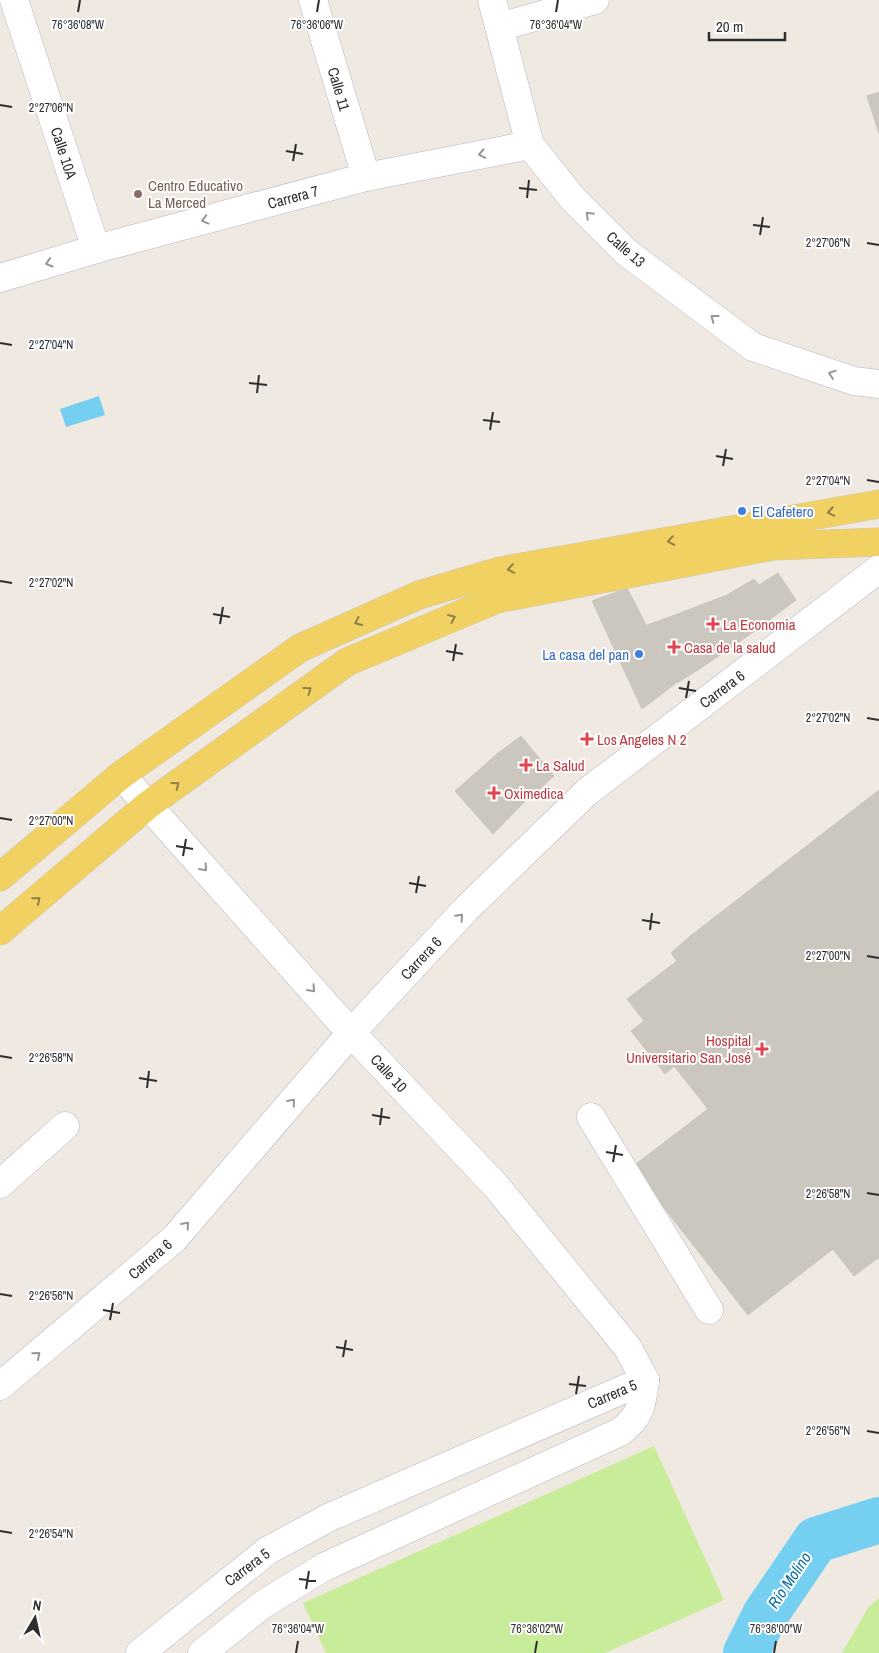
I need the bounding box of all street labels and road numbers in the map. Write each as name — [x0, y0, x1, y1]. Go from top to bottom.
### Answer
street label: Calle 11 — [323, 65, 355, 113]
street label: Calle 10A — [46, 124, 82, 182]
street label: Carrera 7 — [265, 180, 321, 214]
street label: Calle 13 — [602, 226, 650, 272]
street label: Carrera 6 — [695, 665, 749, 713]
street label: Carrera 6 — [396, 932, 446, 984]
street label: Calle 10 — [366, 1049, 412, 1097]
street label: Carrera 6 — [124, 1234, 177, 1284]
street label: Carrera 5 — [584, 1374, 640, 1414]
street label: Carrera 5 — [220, 1543, 274, 1591]

